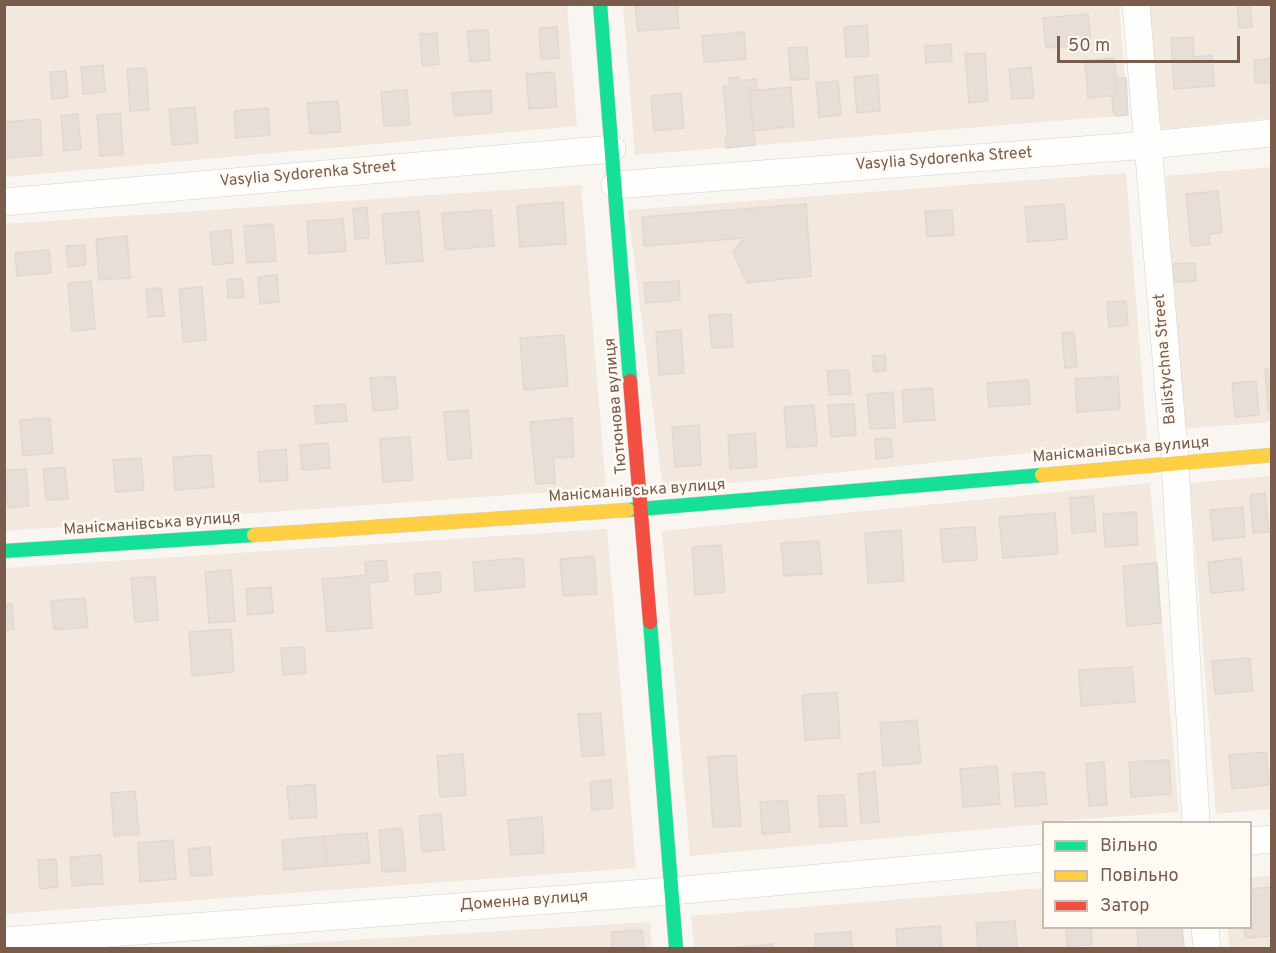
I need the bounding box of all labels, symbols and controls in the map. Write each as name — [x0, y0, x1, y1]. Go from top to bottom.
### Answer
scale bar — [1060, 24, 1243, 62]
text: 50 m — [1068, 35, 1110, 58]
street label: Vasylia Sydorenka Street — [855, 144, 1033, 176]
street label: Vasylia Sydorenka Street — [219, 158, 397, 192]
street label: Balistychna Street — [1151, 293, 1181, 425]
street label: Тютюнова вулиця — [601, 337, 633, 475]
street label: Манісманівська вулиця — [1032, 434, 1210, 468]
street label: Манісманівська вулиця — [548, 476, 726, 508]
street label: Манісманівська вулиця — [63, 509, 241, 541]
legend — [1042, 821, 1252, 929]
text: Вільно — [1100, 835, 1158, 858]
text: Повільно — [1100, 865, 1179, 888]
street label: Доменна вулиця — [459, 888, 589, 916]
text: Затор — [1100, 895, 1149, 918]

